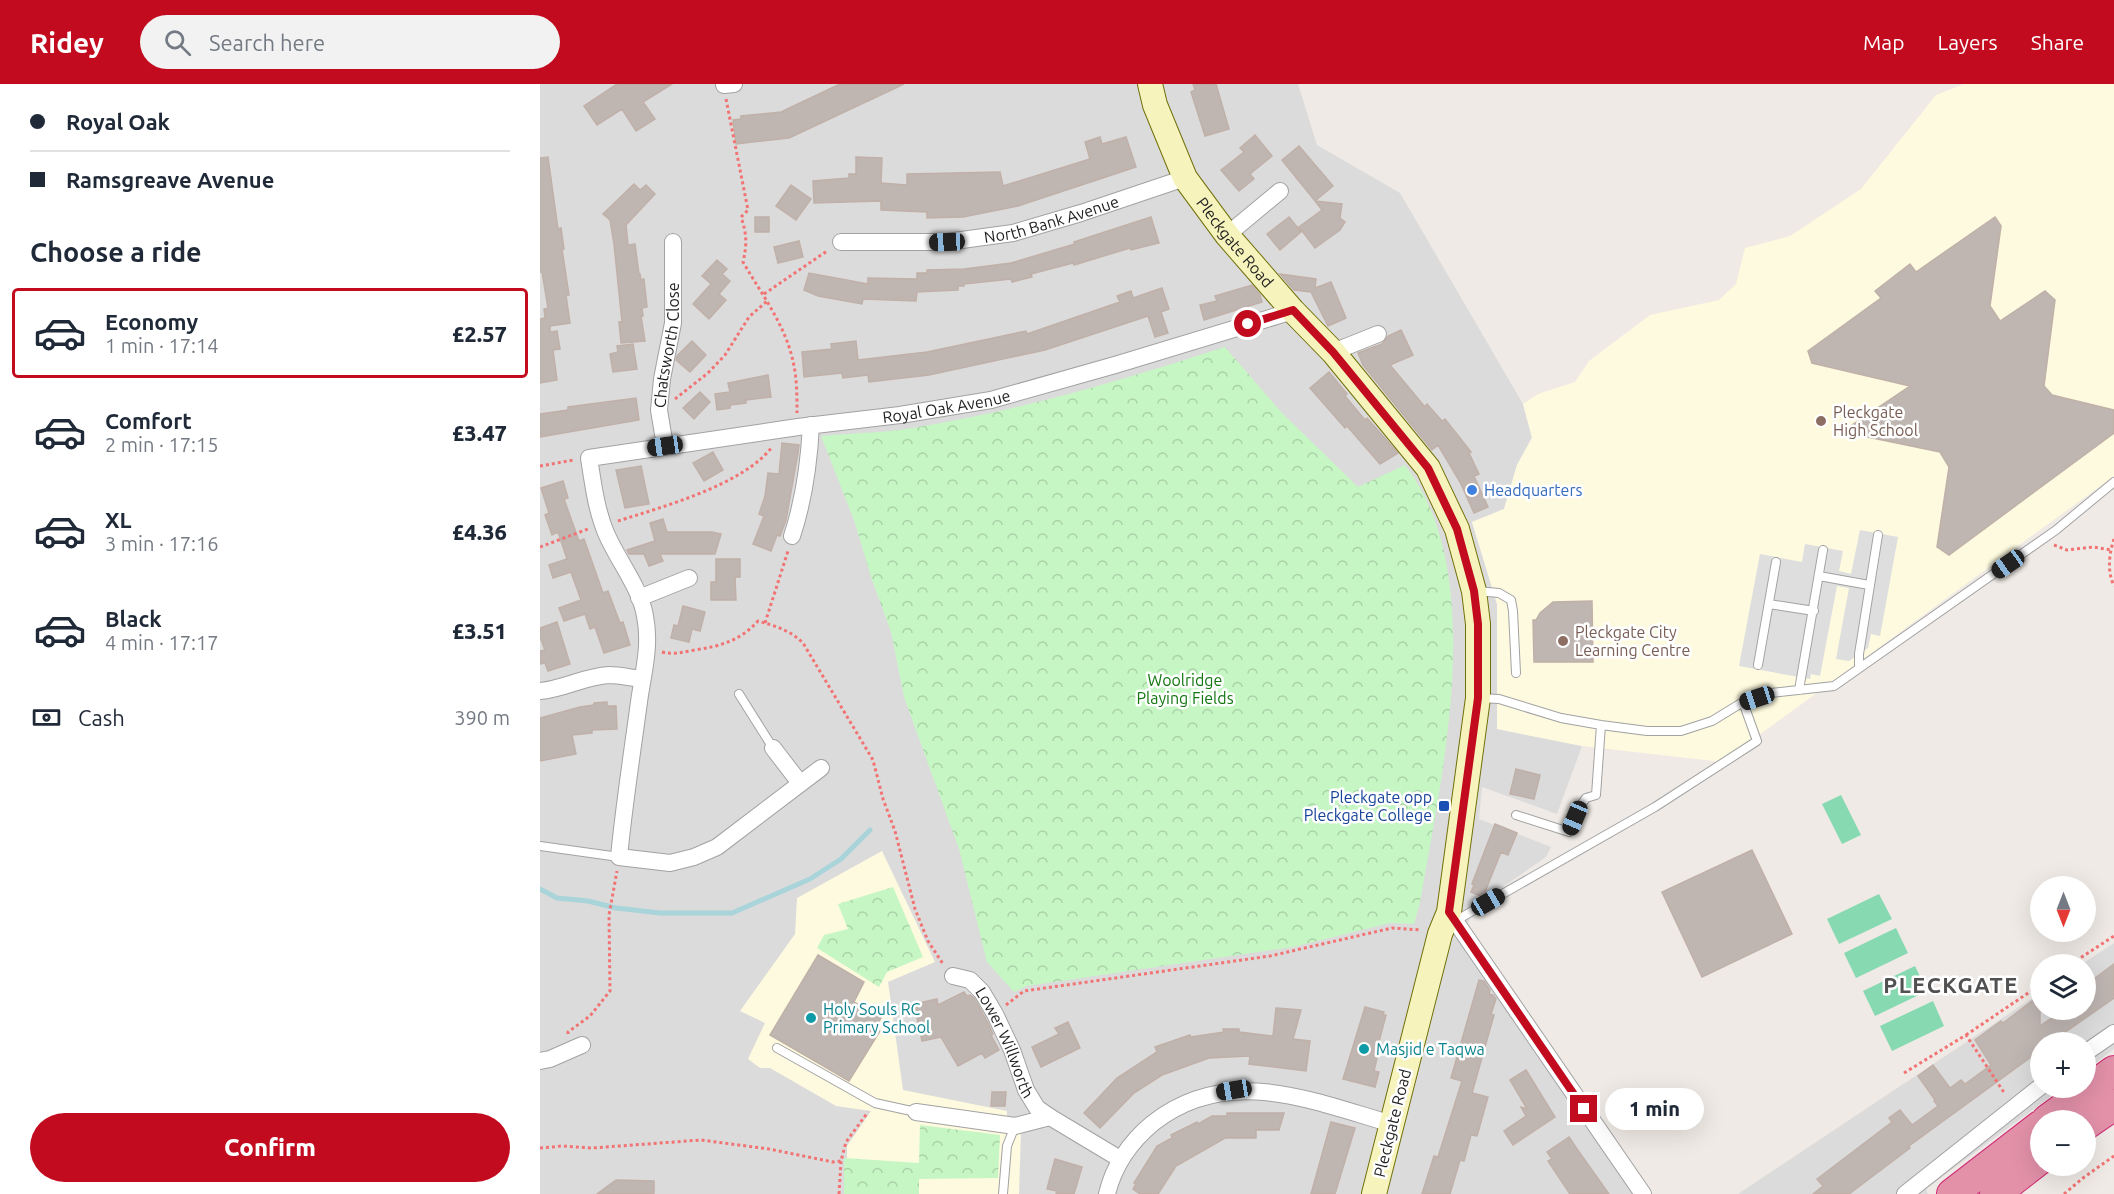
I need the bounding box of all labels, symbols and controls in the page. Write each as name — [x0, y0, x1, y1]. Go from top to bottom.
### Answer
search box — [140, 15, 560, 69]
icon: search — [161, 26, 194, 59]
text: Ridey — [30, 27, 104, 58]
text: Search here — [209, 30, 325, 55]
text: Map — [1863, 30, 1904, 54]
text: Layers — [1937, 30, 1998, 54]
text: Share — [2031, 30, 2084, 54]
text: Royal Oak — [66, 109, 170, 134]
text: Ramsgreave Avenue — [66, 167, 274, 192]
street label: North Bank Avenue — [983, 192, 1121, 246]
street label: Pleckgate Road — [1193, 194, 1277, 291]
car — [929, 232, 965, 252]
text: Choose a ride — [30, 237, 202, 267]
street label: Chatsworth Close — [650, 282, 682, 409]
icon: car — [33, 306, 87, 360]
text: Economy — [105, 309, 198, 334]
route start — [1234, 310, 1261, 337]
text: £2.57 — [452, 321, 507, 346]
text: 1 min · 17:14 — [105, 334, 219, 357]
street label: Royal Oak Avenue — [881, 386, 1012, 426]
place label: Pleckgate High School — [1833, 403, 1918, 439]
icon: car — [33, 405, 87, 459]
text: Comfort — [105, 408, 192, 433]
marker: Pleckgate High School — [1814, 414, 1828, 428]
text: £3.47 — [452, 420, 507, 445]
text: 2 min · 17:15 — [105, 433, 219, 456]
car — [646, 435, 684, 457]
place label: Headquarters — [1484, 481, 1583, 499]
marker: Headquarters — [1465, 483, 1479, 497]
icon: car — [33, 504, 87, 558]
text: XL — [105, 507, 132, 532]
text: £4.36 — [452, 519, 507, 544]
text: 3 min · 17:16 — [105, 532, 219, 555]
car — [1988, 546, 2028, 582]
icon: car — [33, 603, 87, 657]
text: Black — [105, 606, 162, 631]
text: £3.51 — [452, 618, 507, 643]
place label: Pleckgate City Learning Centre — [1575, 623, 1690, 659]
text: 4 min · 17:17 — [105, 631, 219, 654]
marker: Pleckgate City Learning Centre — [1556, 634, 1570, 648]
park label: Woolridge Playing Fields — [1136, 671, 1234, 707]
car — [1737, 684, 1777, 712]
icon: cash — [30, 701, 63, 734]
text: Cash — [78, 705, 125, 730]
text: 390 m — [454, 706, 510, 729]
place label: Pleckgate opp Pleckgate College — [1304, 788, 1432, 824]
car — [1560, 798, 1590, 838]
marker: Pleckgate opp Pleckgate College — [1437, 799, 1451, 813]
north arrow — [2030, 876, 2096, 942]
map controls — [2030, 876, 2096, 1176]
car — [1468, 885, 1508, 919]
button: layers — [2030, 954, 2096, 1020]
district label: PLECKGATE — [1883, 972, 2019, 997]
street label: Lower Willworth — [972, 984, 1038, 1101]
place label: Holy Souls RC Primary School — [823, 1000, 930, 1036]
marker: Holy Souls RC Primary School — [804, 1011, 818, 1025]
button: + — [2030, 1032, 2096, 1098]
place label: Masjid e Taqwa — [1376, 1040, 1485, 1058]
marker: Masjid e Taqwa — [1357, 1042, 1371, 1056]
street label: Pleckgate Road — [1370, 1067, 1414, 1179]
car — [1215, 1078, 1253, 1102]
callout: 1 min — [1605, 1088, 1704, 1130]
route end — [1570, 1095, 1597, 1122]
text: 1 min — [1629, 1097, 1680, 1120]
button: − — [2030, 1110, 2096, 1176]
button: Confirm — [30, 1113, 510, 1182]

